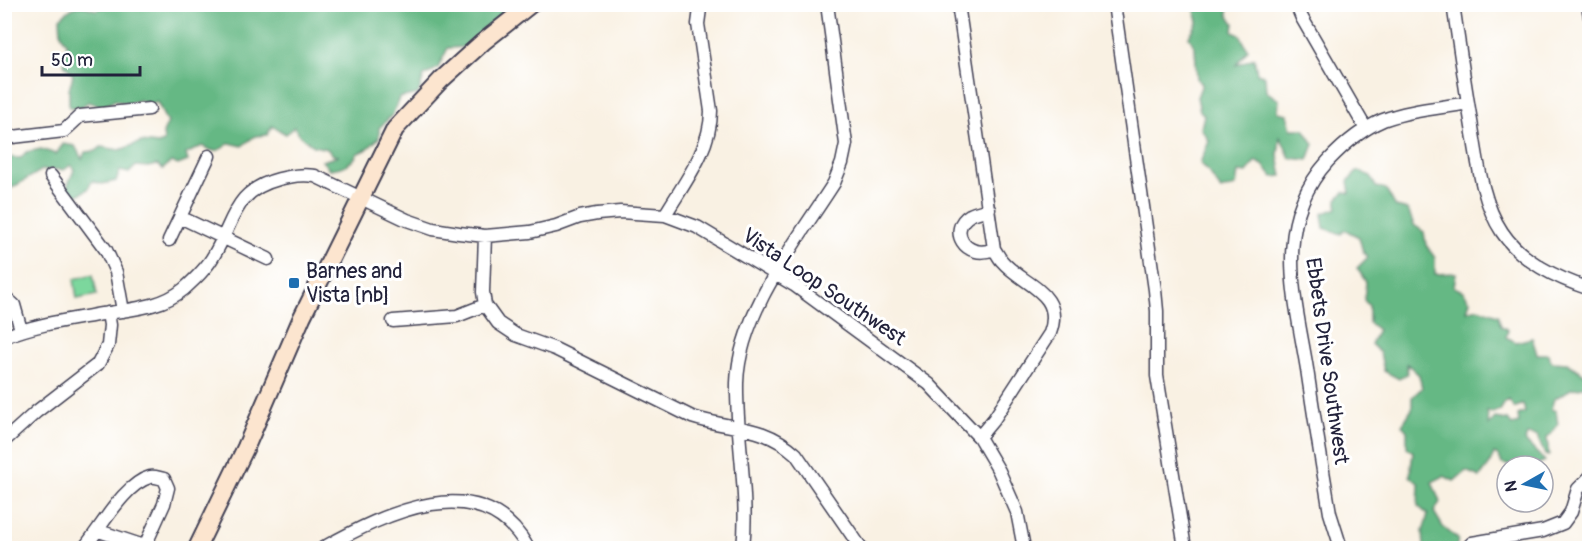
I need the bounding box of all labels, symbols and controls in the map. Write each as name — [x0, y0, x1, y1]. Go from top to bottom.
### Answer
scale bar — [42, 39, 140, 77]
text: 50 m — [51, 49, 93, 72]
street label: Vista Loop Southwest — [737, 222, 912, 352]
street label: Ebbets Drive Southwest — [1299, 256, 1355, 467]
place label: Barnes and Vista [nb] — [306, 258, 403, 309]
marker: Barnes and Vista [nb] — [287, 276, 301, 290]
north arrow — [1495, 454, 1555, 514]
text: N — [1500, 479, 1522, 493]

